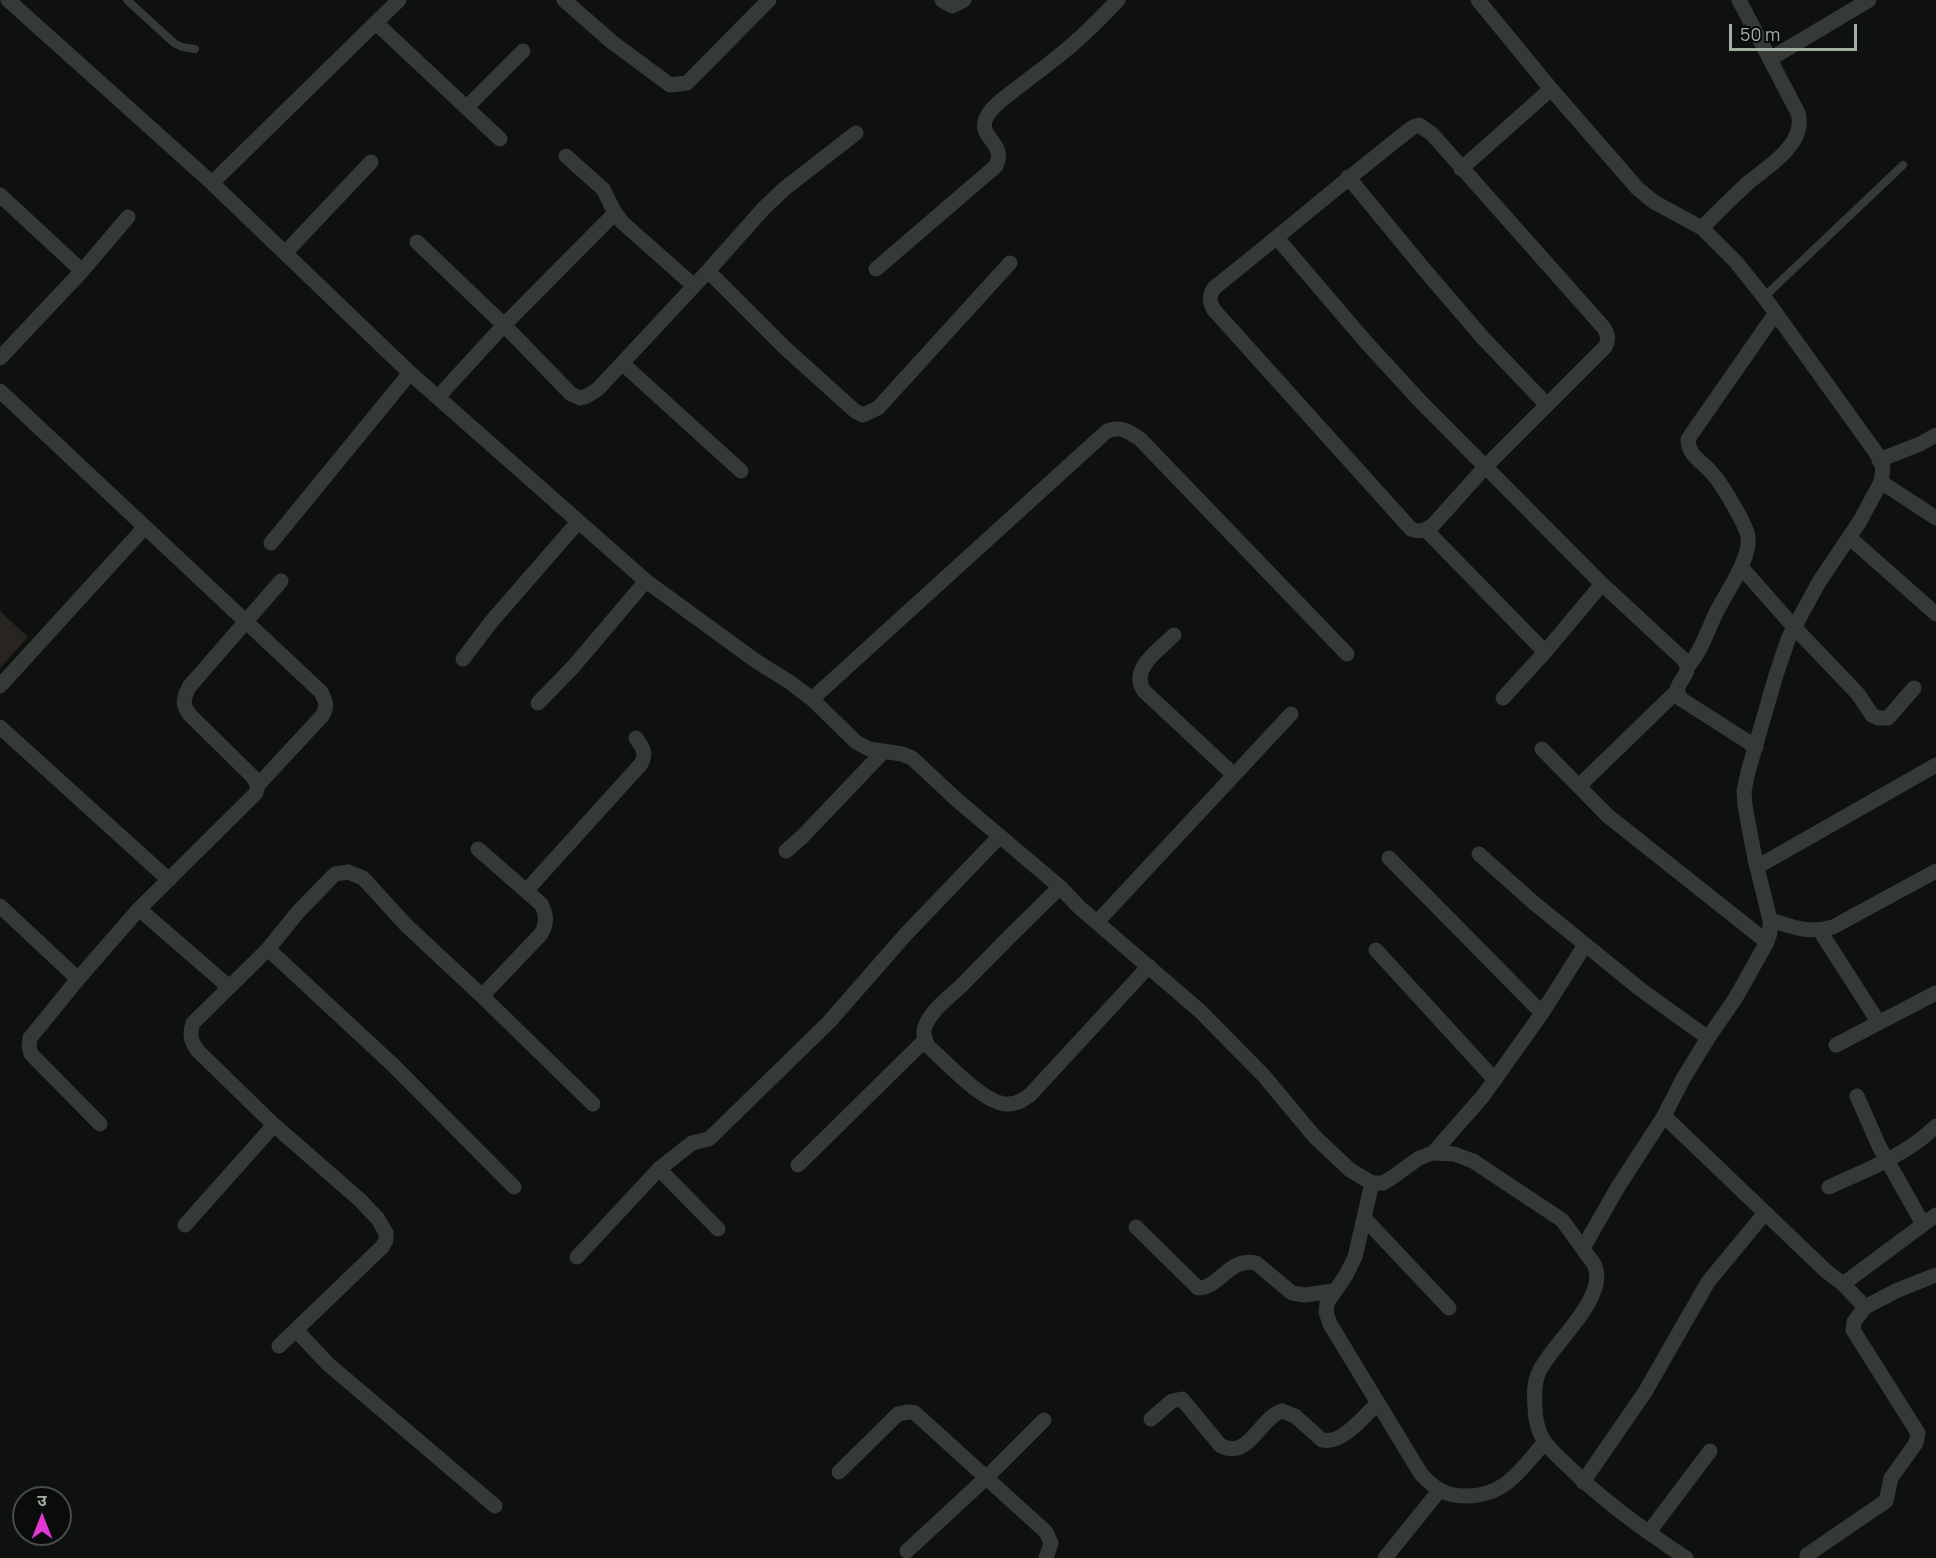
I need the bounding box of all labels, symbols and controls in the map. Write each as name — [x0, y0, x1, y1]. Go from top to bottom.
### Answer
scale bar — [1732, 12, 1860, 50]
text: 50 m — [1740, 22, 1780, 46]
north arrow — [12, 1486, 72, 1546]
text: उ — [37, 1489, 47, 1511]

